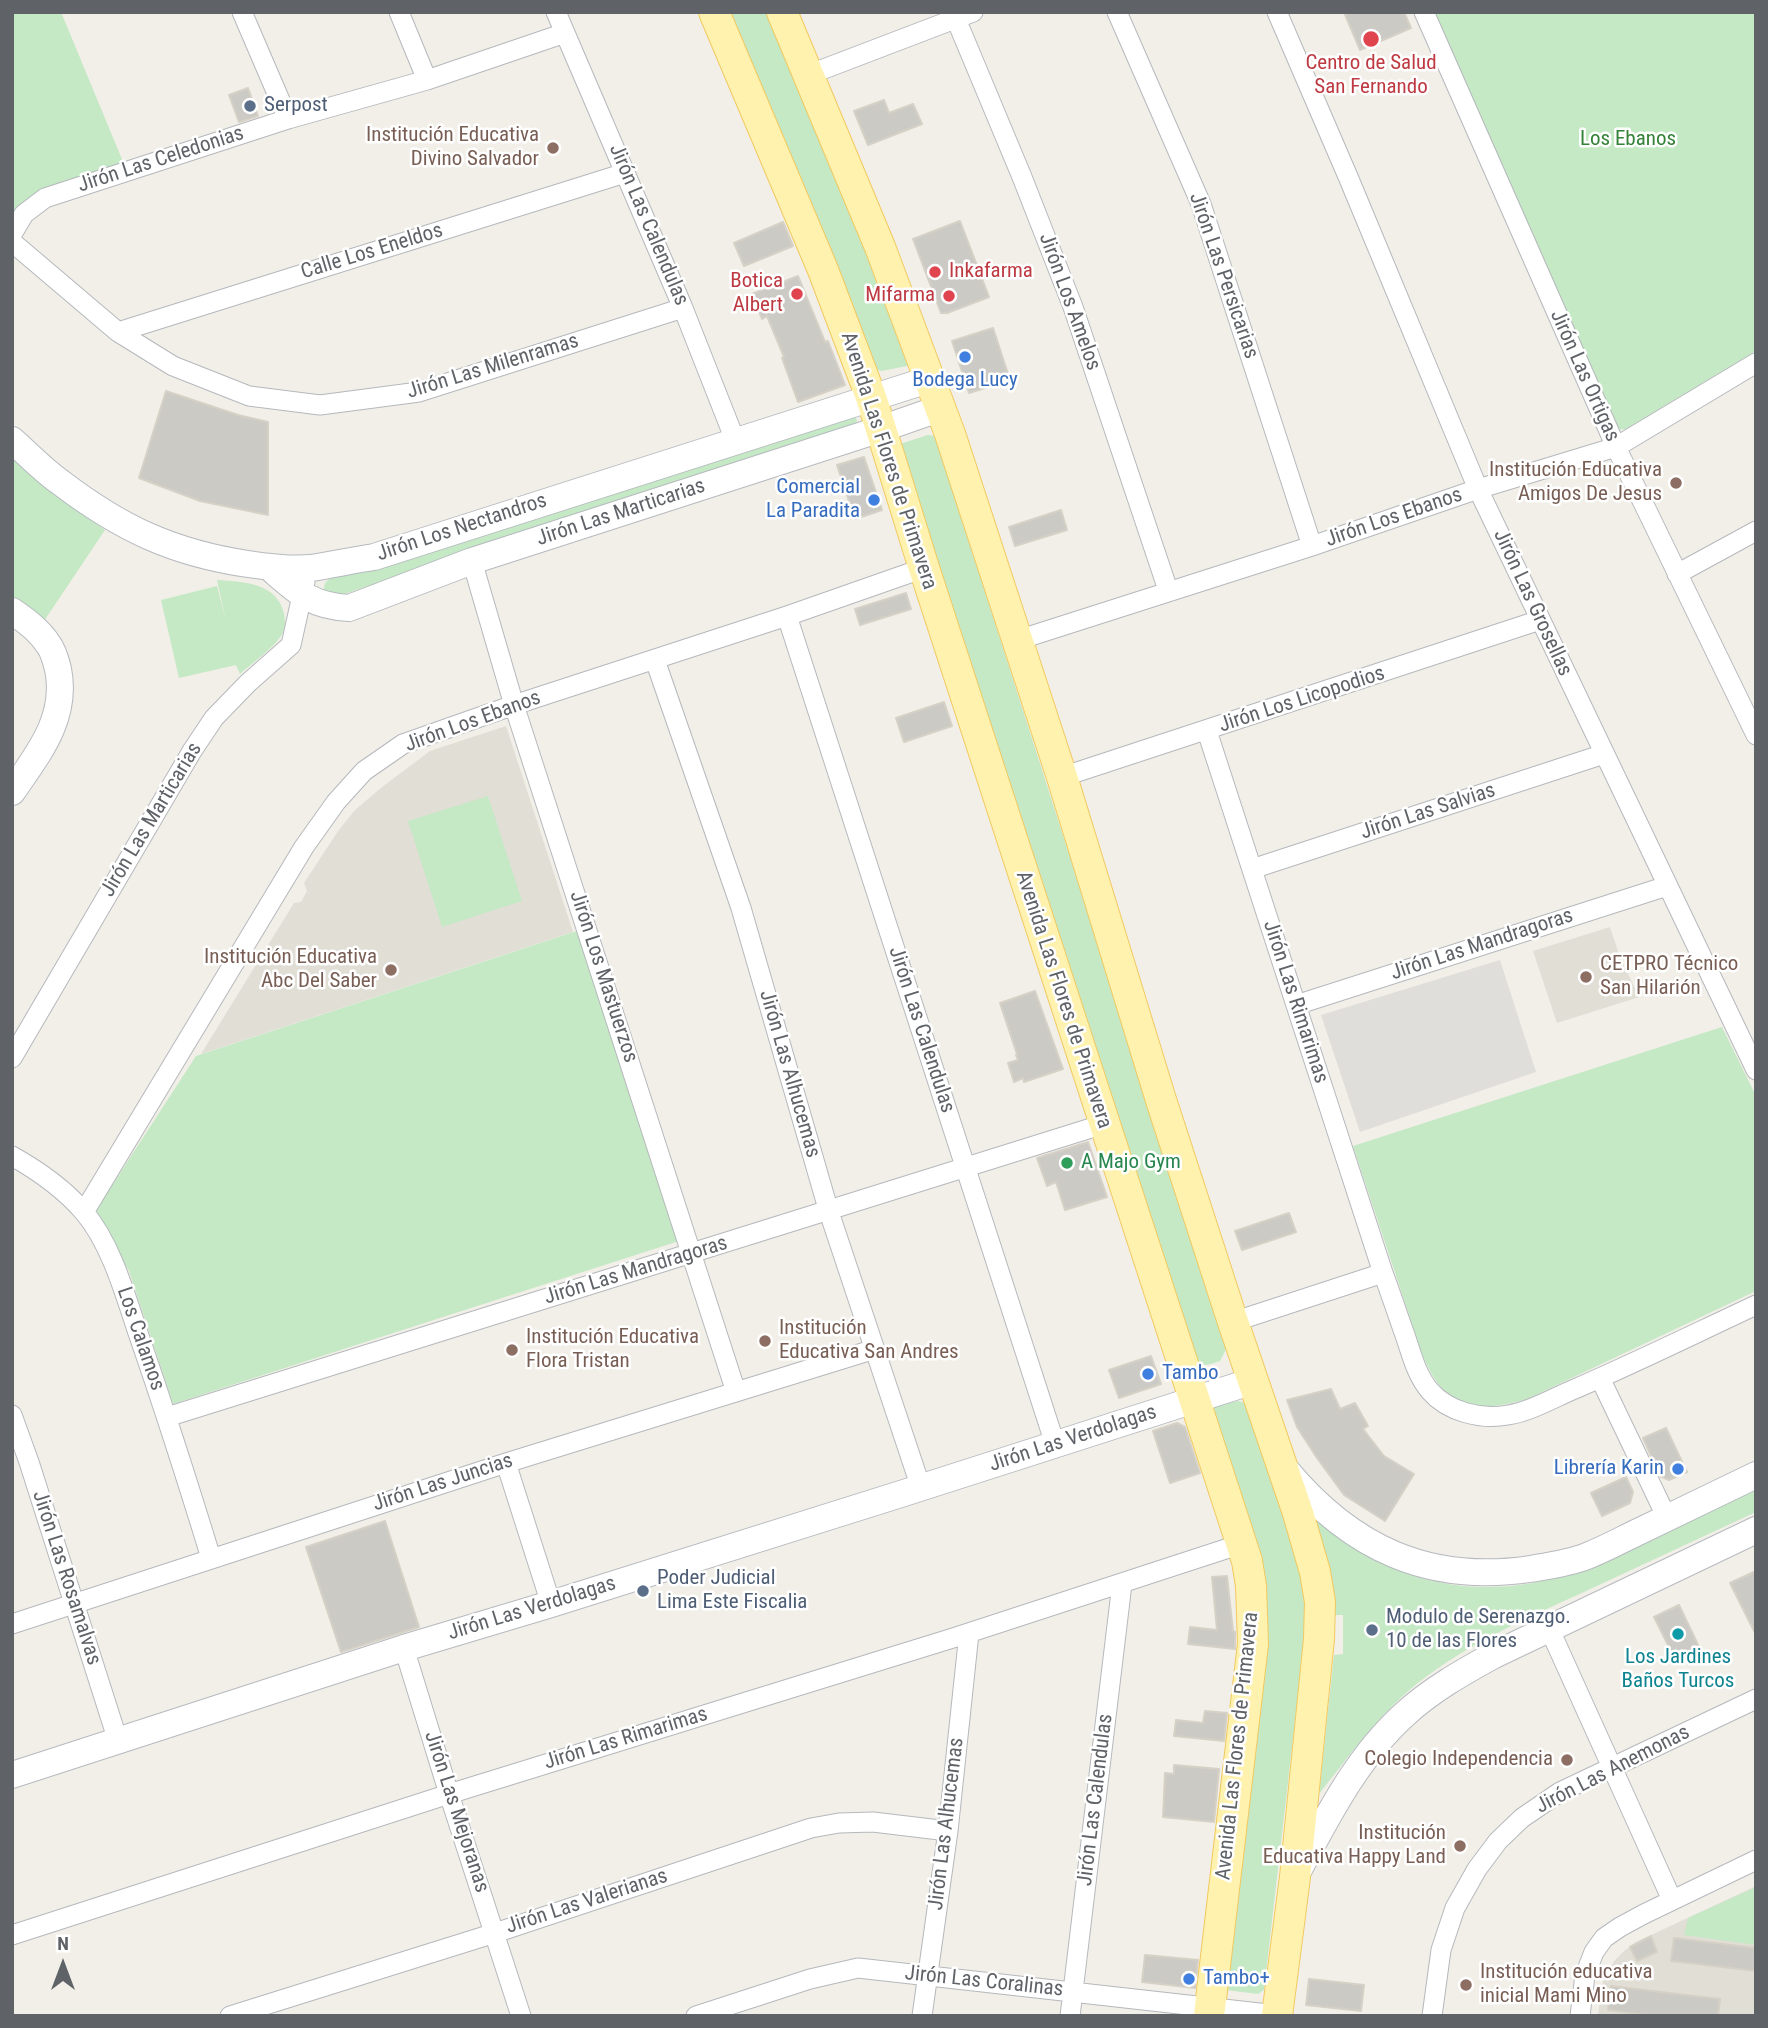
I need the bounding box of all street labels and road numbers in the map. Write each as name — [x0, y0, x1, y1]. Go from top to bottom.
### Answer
street label: Jirón Las Celedonias — [75, 121, 247, 199]
street label: Jirón Las Calendulas — [603, 140, 693, 310]
street label: Jirón Las Persicarias — [1183, 190, 1263, 362]
street label: Calle Los Eneldos — [298, 218, 446, 286]
street label: Jirón Los Amelos — [1032, 230, 1106, 374]
street label: Jirón Las Ortigas — [1544, 306, 1624, 446]
street label: Jirón Las Milenramas — [404, 329, 582, 405]
street label: Avenida Las Flores de Primavera — [834, 329, 942, 593]
street label: Jirón Las Marticarias — [534, 474, 708, 552]
street label: Jirón Los Ebanos — [1322, 483, 1466, 553]
street label: Jirón Los Nectandros — [374, 489, 550, 567]
street label: Jirón Las Grosellas — [1487, 526, 1577, 680]
street label: Jirón Los Licopodios — [1216, 661, 1388, 739]
street label: Jirón Los Ebanos — [402, 686, 544, 758]
street label: Jirón Las Marticarias — [96, 738, 208, 902]
street label: Jirón Las Salvias — [1357, 778, 1499, 846]
street label: Avenida Las Flores de Primavera — [1009, 868, 1117, 1132]
street label: Jirón Los Mastuerzos — [563, 888, 643, 1066]
street label: Jirón Las Mandragoras — [1388, 904, 1576, 986]
street label: Jirón Las Rimarimas — [1257, 917, 1333, 1087]
street label: Jirón Las Calendulas — [882, 944, 960, 1116]
street label: Jirón Las Alhucemas — [753, 987, 825, 1161]
street label: Jirón Las Mandragoras — [541, 1231, 731, 1311]
street label: Los Calamos — [111, 1284, 169, 1394]
street label: Jirón Las Verdolagas — [986, 1400, 1160, 1478]
street label: Jirón Las Juncias — [370, 1448, 516, 1518]
street label: Jirón Las Rosamalvas — [26, 1488, 106, 1668]
street label: Jirón Las Verdolagas — [445, 1571, 619, 1647]
street label: Avenida Las Flores de Primavera — [1211, 1611, 1265, 1881]
street label: Jirón Las Rimarimas — [541, 1702, 711, 1776]
street label: Jirón Las Calendulas — [1073, 1713, 1119, 1887]
street label: Jirón Las Anemonas — [1532, 1720, 1694, 1820]
street label: Jirón Las Mejoranas — [418, 1728, 494, 1896]
street label: Jirón Las Alhucemas — [924, 1736, 970, 1912]
street label: Jirón Las Valerianas — [503, 1864, 671, 1940]
street label: Jirón Las Coralinas — [904, 1961, 1064, 2003]

